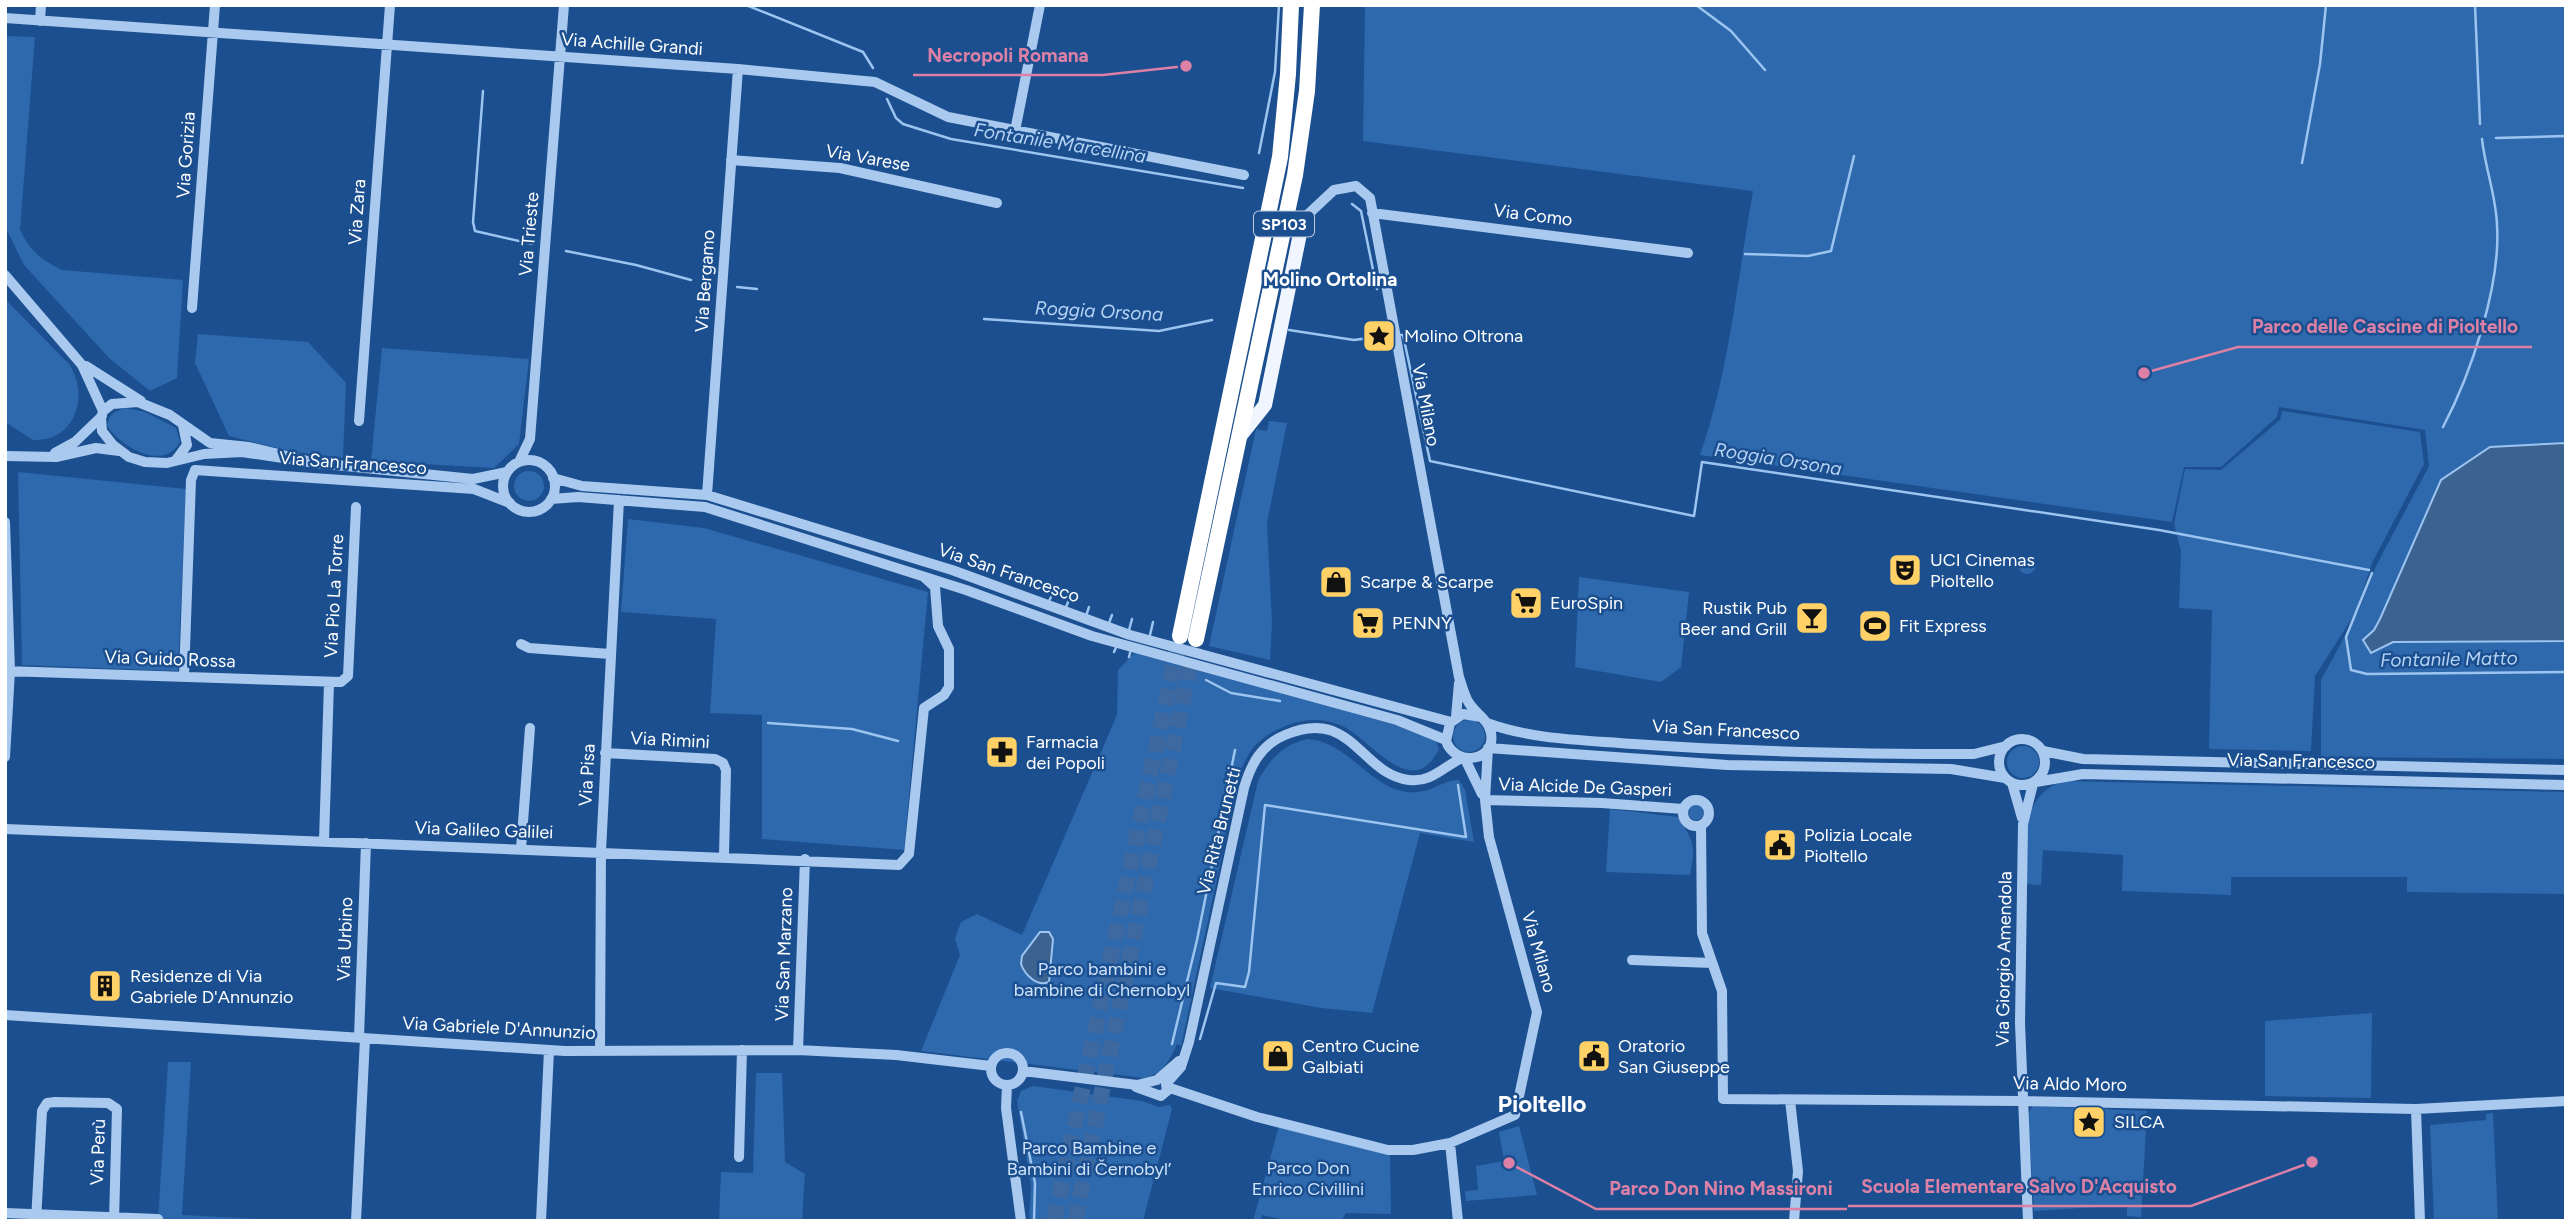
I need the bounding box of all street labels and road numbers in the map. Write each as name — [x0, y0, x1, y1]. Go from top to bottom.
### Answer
street label: Via Achille Grandi — [560, 28, 704, 60]
street label: Via Gorizia — [172, 111, 200, 199]
street label: Via Varese — [824, 140, 912, 176]
street label: Via Zara — [344, 178, 370, 246]
street label: Via Trieste — [514, 191, 544, 277]
street label: Via Como — [1492, 199, 1574, 231]
road number: SP103 — [1254, 212, 1314, 236]
street label: Via Bergamo — [690, 229, 720, 333]
street label: Via Milano — [1407, 362, 1445, 448]
street label: Via San Francesco — [278, 447, 428, 479]
street label: Via Pio La Torre — [320, 533, 348, 658]
street label: Via San Francesco — [935, 539, 1083, 607]
street label: Via Guido Rossa — [104, 646, 236, 672]
street label: Via San Francesco — [1652, 715, 1800, 745]
street label: Via Rimini — [630, 727, 710, 753]
street label: Via Pisa — [574, 743, 600, 807]
street label: Via San Francesco — [2227, 749, 2375, 773]
street label: Via Rita Brunetti — [1192, 765, 1246, 897]
street label: Via Alcide De Gasperi — [1498, 773, 1672, 801]
street label: Via Galileo Galilei — [414, 817, 554, 843]
street label: Via Giorgio Amendola — [1991, 871, 2017, 1047]
street label: Via San Marzano — [771, 887, 797, 1021]
street label: Via Urbino — [333, 896, 357, 982]
street label: Via Milano — [1517, 909, 1561, 995]
street label: Via Gabriele D'Annunzio — [402, 1012, 596, 1044]
street label: Via Aldo Moro — [2013, 1072, 2127, 1096]
street label: Via Perù — [86, 1118, 110, 1186]

